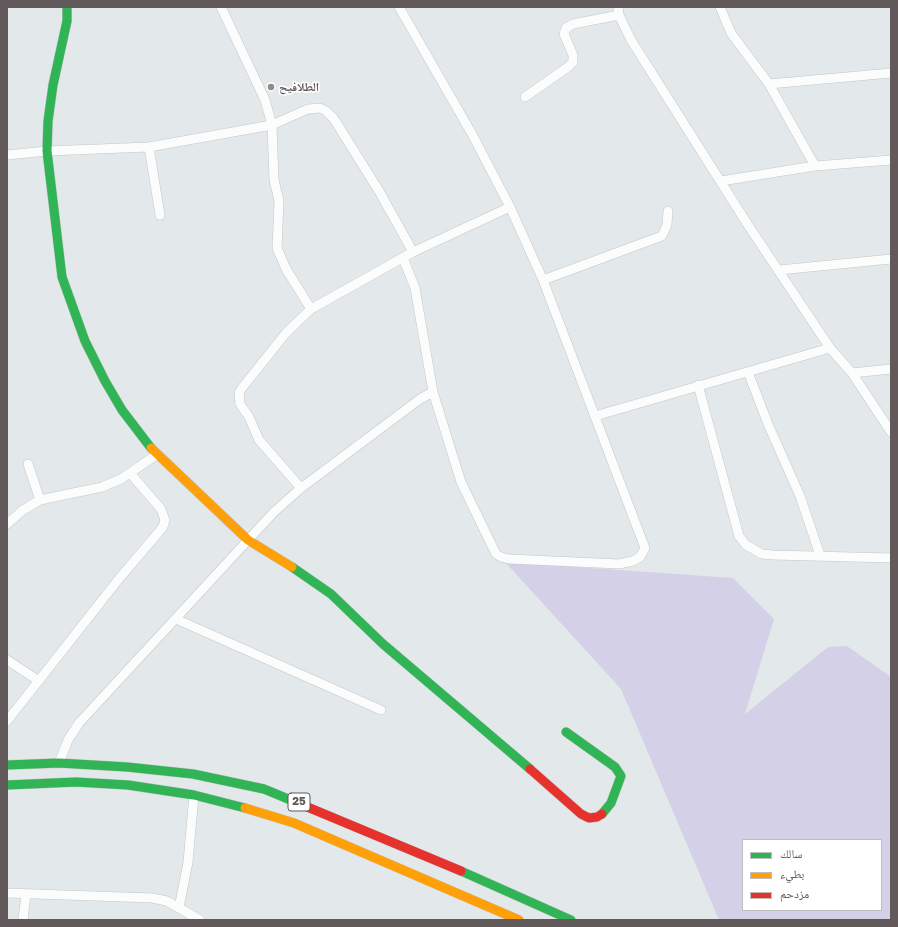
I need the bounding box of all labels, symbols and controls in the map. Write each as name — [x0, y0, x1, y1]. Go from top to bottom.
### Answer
place label: الطلافيح — [279, 80, 319, 94]
marker: الطلافيح — [266, 82, 276, 92]
road number: 25 — [288, 793, 310, 811]
legend — [742, 839, 882, 911]
text: سالك — [780, 846, 802, 861]
text: بطيء — [780, 866, 804, 881]
text: مزدحم — [780, 886, 809, 901]

